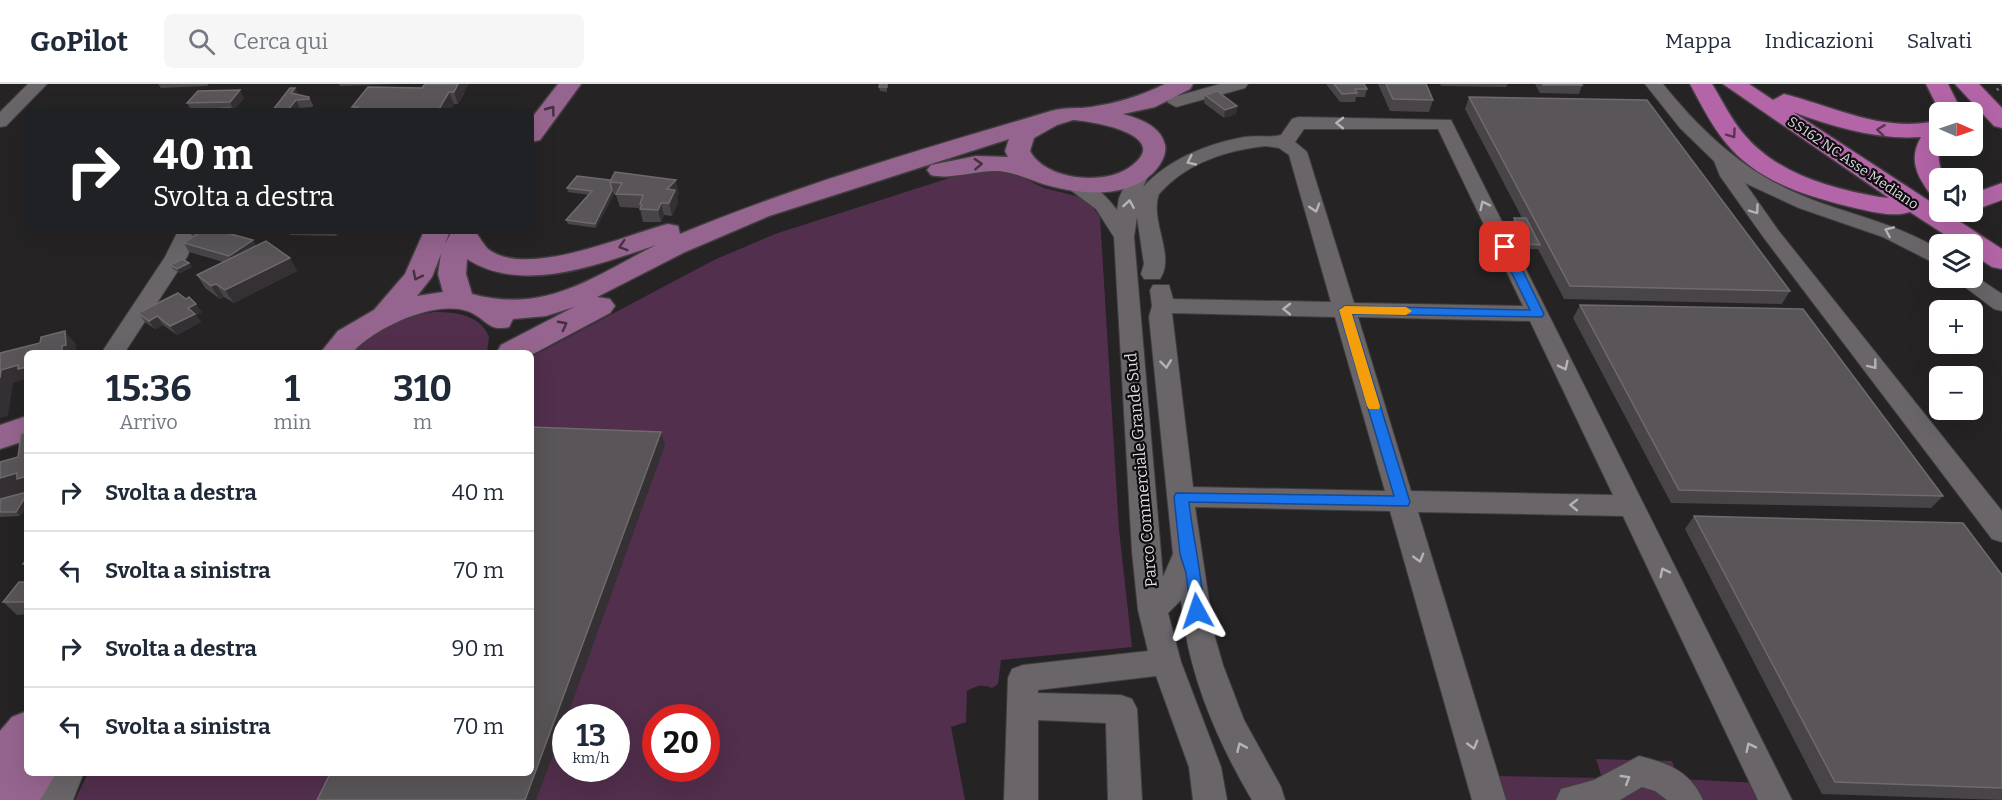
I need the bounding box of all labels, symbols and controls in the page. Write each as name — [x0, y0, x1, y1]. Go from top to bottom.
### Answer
search box — [164, 14, 584, 68]
text: GoPilot — [30, 25, 128, 58]
icon: search — [185, 25, 218, 58]
text: Cerca qui — [233, 28, 328, 55]
text: Mappa — [1665, 28, 1731, 54]
text: Indicazioni — [1764, 28, 1874, 54]
text: Salvati — [1907, 28, 1972, 54]
north arrow — [1929, 102, 1983, 156]
map controls — [1929, 102, 1983, 420]
one-way arrow — [543, 105, 554, 116]
street label: SS162 NC Asse Mediano — [1784, 113, 1922, 213]
one-way arrow — [1336, 116, 1345, 129]
one-way arrow — [1876, 124, 1885, 137]
one-way arrow — [1725, 127, 1736, 138]
text: 40 m — [153, 130, 253, 180]
icon: right — [54, 132, 132, 210]
one-way arrow — [1186, 154, 1197, 166]
one-way arrow — [973, 157, 982, 170]
button: sound — [1929, 168, 1983, 222]
text: Svolta a destra — [153, 181, 334, 213]
one-way arrow — [1122, 199, 1135, 209]
one-way arrow — [1480, 200, 1492, 211]
one-way arrow — [1308, 202, 1320, 213]
one-way arrow — [1747, 204, 1758, 215]
pin — [1479, 221, 1530, 272]
one-way arrow — [1884, 226, 1895, 238]
icon: arrive — [1488, 230, 1521, 263]
button: layers — [1929, 234, 1983, 288]
one-way arrow — [618, 239, 629, 251]
one-way arrow — [413, 269, 425, 280]
button: + — [1929, 300, 1983, 354]
one-way arrow — [1282, 303, 1291, 315]
one-way arrow — [557, 321, 568, 332]
street label: Parco Commerciale Grande Sud — [1121, 351, 1161, 588]
one-way arrow — [1866, 358, 1877, 369]
one-way arrow — [1159, 360, 1171, 369]
one-way arrow — [1556, 360, 1568, 371]
button: − — [1929, 366, 1983, 420]
text: 15:36 — [106, 367, 192, 411]
text: 1 — [284, 367, 300, 411]
text: 310 — [393, 367, 452, 411]
text: Arrivo — [120, 410, 178, 434]
text: min — [273, 410, 311, 434]
text: m — [413, 410, 432, 434]
icon: right — [54, 476, 87, 509]
text: Svolta a destra — [105, 479, 257, 506]
text: 40 m — [452, 479, 504, 506]
one-way arrow — [1569, 499, 1578, 511]
one-way arrow — [1412, 552, 1424, 563]
icon: left — [54, 554, 87, 587]
text: Svolta a sinistra — [105, 557, 271, 584]
text: 70 m — [454, 557, 504, 584]
one-way arrow — [1660, 568, 1672, 579]
position arrow — [1165, 579, 1229, 643]
icon: right — [54, 632, 87, 665]
text: Svolta a destra — [105, 635, 257, 662]
text: 90 m — [452, 635, 504, 662]
speed limit sign: 20 — [642, 704, 720, 782]
icon: left — [54, 710, 87, 743]
text: Svolta a sinistra — [105, 713, 271, 740]
text: 70 m — [454, 713, 504, 740]
text: 13 — [576, 718, 606, 754]
one-way arrow — [1466, 740, 1478, 750]
one-way arrow — [1236, 742, 1248, 753]
one-way arrow — [1745, 743, 1757, 754]
text: km/h — [572, 749, 610, 767]
one-way arrow — [1620, 774, 1630, 786]

